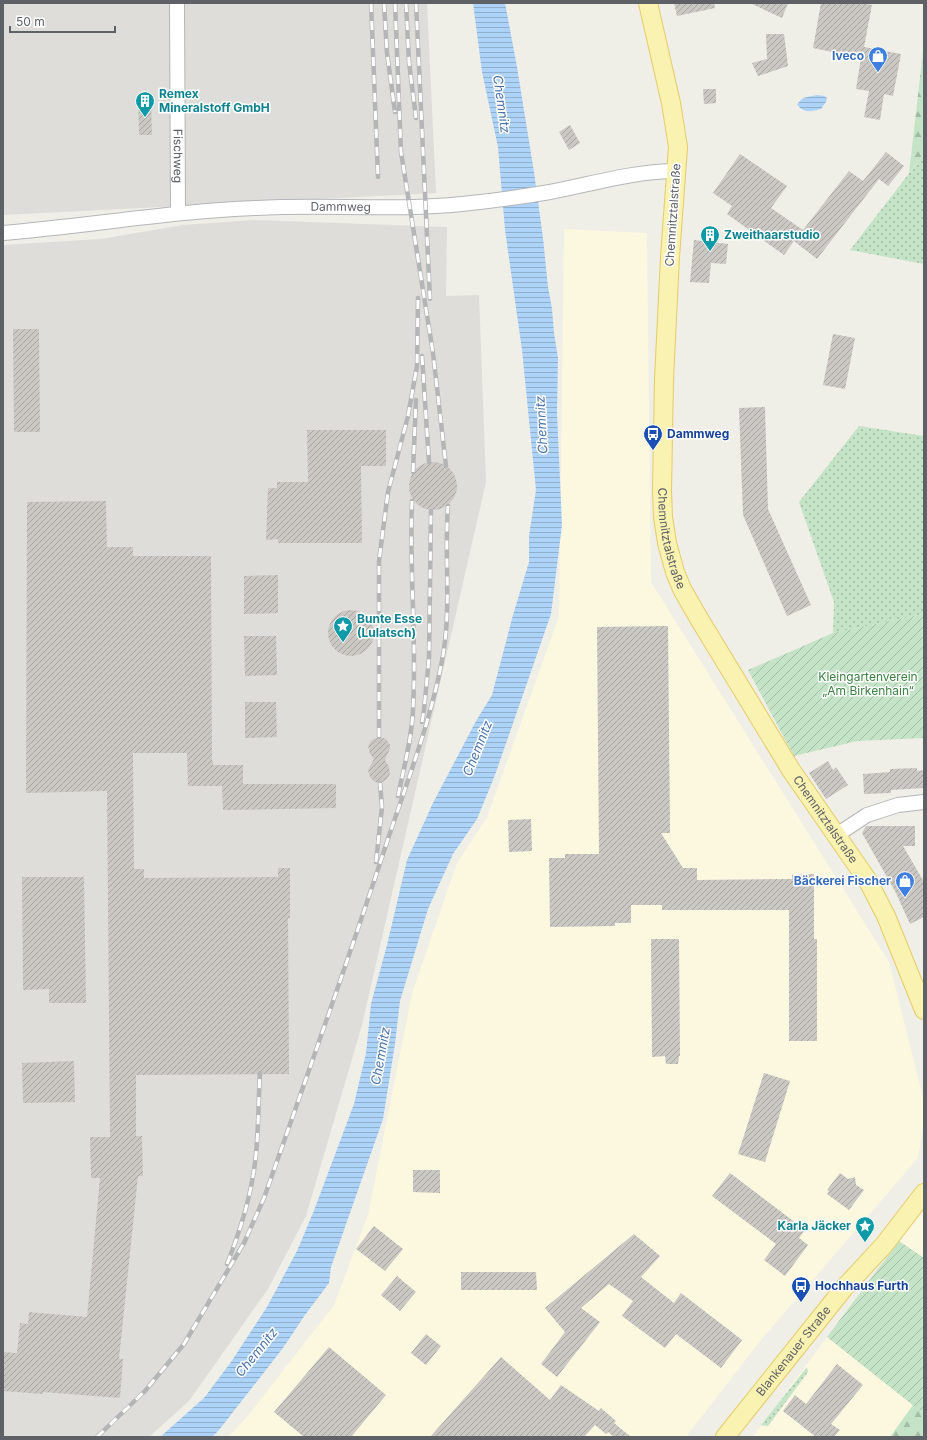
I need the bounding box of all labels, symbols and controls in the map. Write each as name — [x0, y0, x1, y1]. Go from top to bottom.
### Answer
scale bar — [10, 8, 115, 34]
text: 50 m — [16, 14, 45, 29]
shop icon: Iveco — [867, 45, 889, 73]
place label: Iveco — [832, 48, 864, 63]
water label: Chemnitz — [490, 74, 514, 134]
place label: Remex Mineralstoff GmbH — [159, 86, 270, 115]
building icon: Remex Mineralstoff GmbH — [134, 90, 156, 118]
street label: Fischweg — [171, 129, 186, 183]
street label: Chemnitztalstraße — [661, 163, 684, 267]
street label: Dammweg — [310, 199, 371, 214]
building icon: Zweithaarstudio — [699, 224, 721, 252]
place label: Zweithaarstudio — [724, 227, 820, 242]
water label: Chemnitz — [531, 395, 551, 455]
bus stop icon: Dammweg — [642, 423, 664, 451]
place label: Dammweg — [667, 426, 729, 441]
street label: Chemnitztalstraße — [655, 487, 689, 591]
place label: Bunte Esse (Lulatsch) — [357, 611, 422, 640]
place icon: Bunte Esse (Lulatsch) — [332, 615, 354, 643]
park label: Kleingartenverein „Am Birkenhain“ — [818, 669, 918, 698]
water label: Chemnitz — [459, 718, 495, 778]
street label: Chemnitztalstraße — [790, 772, 861, 866]
shop icon: Bäckerei Fischer — [894, 870, 916, 898]
place label: Bäckerei Fischer — [794, 873, 891, 888]
water label: Chemnitz — [367, 1026, 393, 1086]
place icon: Karla Jäcker — [854, 1215, 876, 1243]
place label: Karla Jäcker — [778, 1218, 851, 1233]
bus stop icon: Hochhaus Furth — [790, 1275, 812, 1303]
place label: Hochhaus Furth — [815, 1278, 908, 1293]
street label: Blankenauer Straße — [753, 1303, 834, 1399]
water label: Chemnitz — [231, 1324, 281, 1380]

